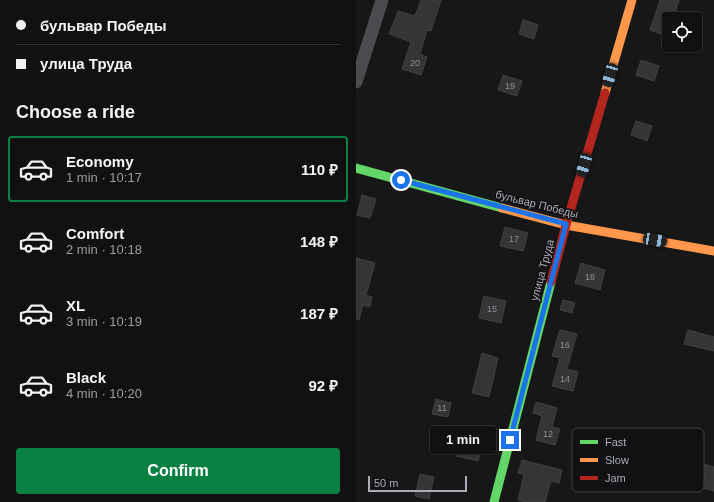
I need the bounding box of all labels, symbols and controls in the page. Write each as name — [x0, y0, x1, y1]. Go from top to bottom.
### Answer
map controls — [662, 12, 702, 52]
button: locate — [662, 12, 702, 52]
text: бульвар Победы — [40, 17, 167, 34]
text: улица Труда — [40, 55, 132, 72]
house number: 20 — [410, 58, 420, 68]
car — [601, 62, 619, 88]
house number: 19 — [505, 81, 515, 91]
text: Choose a ride — [16, 102, 135, 122]
icon: car — [18, 151, 54, 187]
car — [575, 152, 593, 178]
text: Economy — [66, 153, 134, 170]
text: 110 ₽ — [301, 161, 338, 178]
text: 1 min · 10:17 — [66, 170, 142, 185]
route start — [392, 171, 410, 189]
street label: бульвар Победы — [494, 188, 580, 220]
icon: car — [18, 223, 54, 259]
text: Comfort — [66, 225, 124, 242]
car — [642, 232, 668, 248]
text: 148 ₽ — [300, 233, 338, 250]
house number: 17 — [509, 234, 519, 244]
street label: улица Труда — [528, 237, 556, 302]
text: 2 min · 10:18 — [66, 242, 142, 257]
house number: 18 — [585, 272, 595, 282]
icon: car — [18, 295, 54, 331]
text: XL — [66, 297, 85, 314]
house number: 15 — [487, 304, 497, 314]
text: 187 ₽ — [300, 305, 338, 322]
text: 3 min · 10:19 — [66, 314, 142, 329]
house number: 16 — [560, 340, 570, 350]
icon: car — [18, 367, 54, 403]
text: Black — [66, 369, 106, 386]
house number: 14 — [560, 374, 570, 384]
text: 92 ₽ — [308, 377, 338, 394]
text: 4 min · 10:20 — [66, 386, 142, 401]
house number: 11 — [437, 403, 447, 413]
callout: 1 min — [430, 426, 496, 454]
legend — [572, 428, 704, 492]
house number: 12 — [543, 429, 553, 439]
route end — [501, 431, 519, 449]
text: 1 min — [446, 432, 480, 447]
text: Fast — [605, 436, 626, 448]
button: Confirm — [16, 448, 340, 494]
text: Slow — [605, 454, 629, 466]
text: Jam — [605, 472, 626, 484]
scale bar — [368, 474, 467, 493]
text: 50 m — [374, 477, 398, 489]

